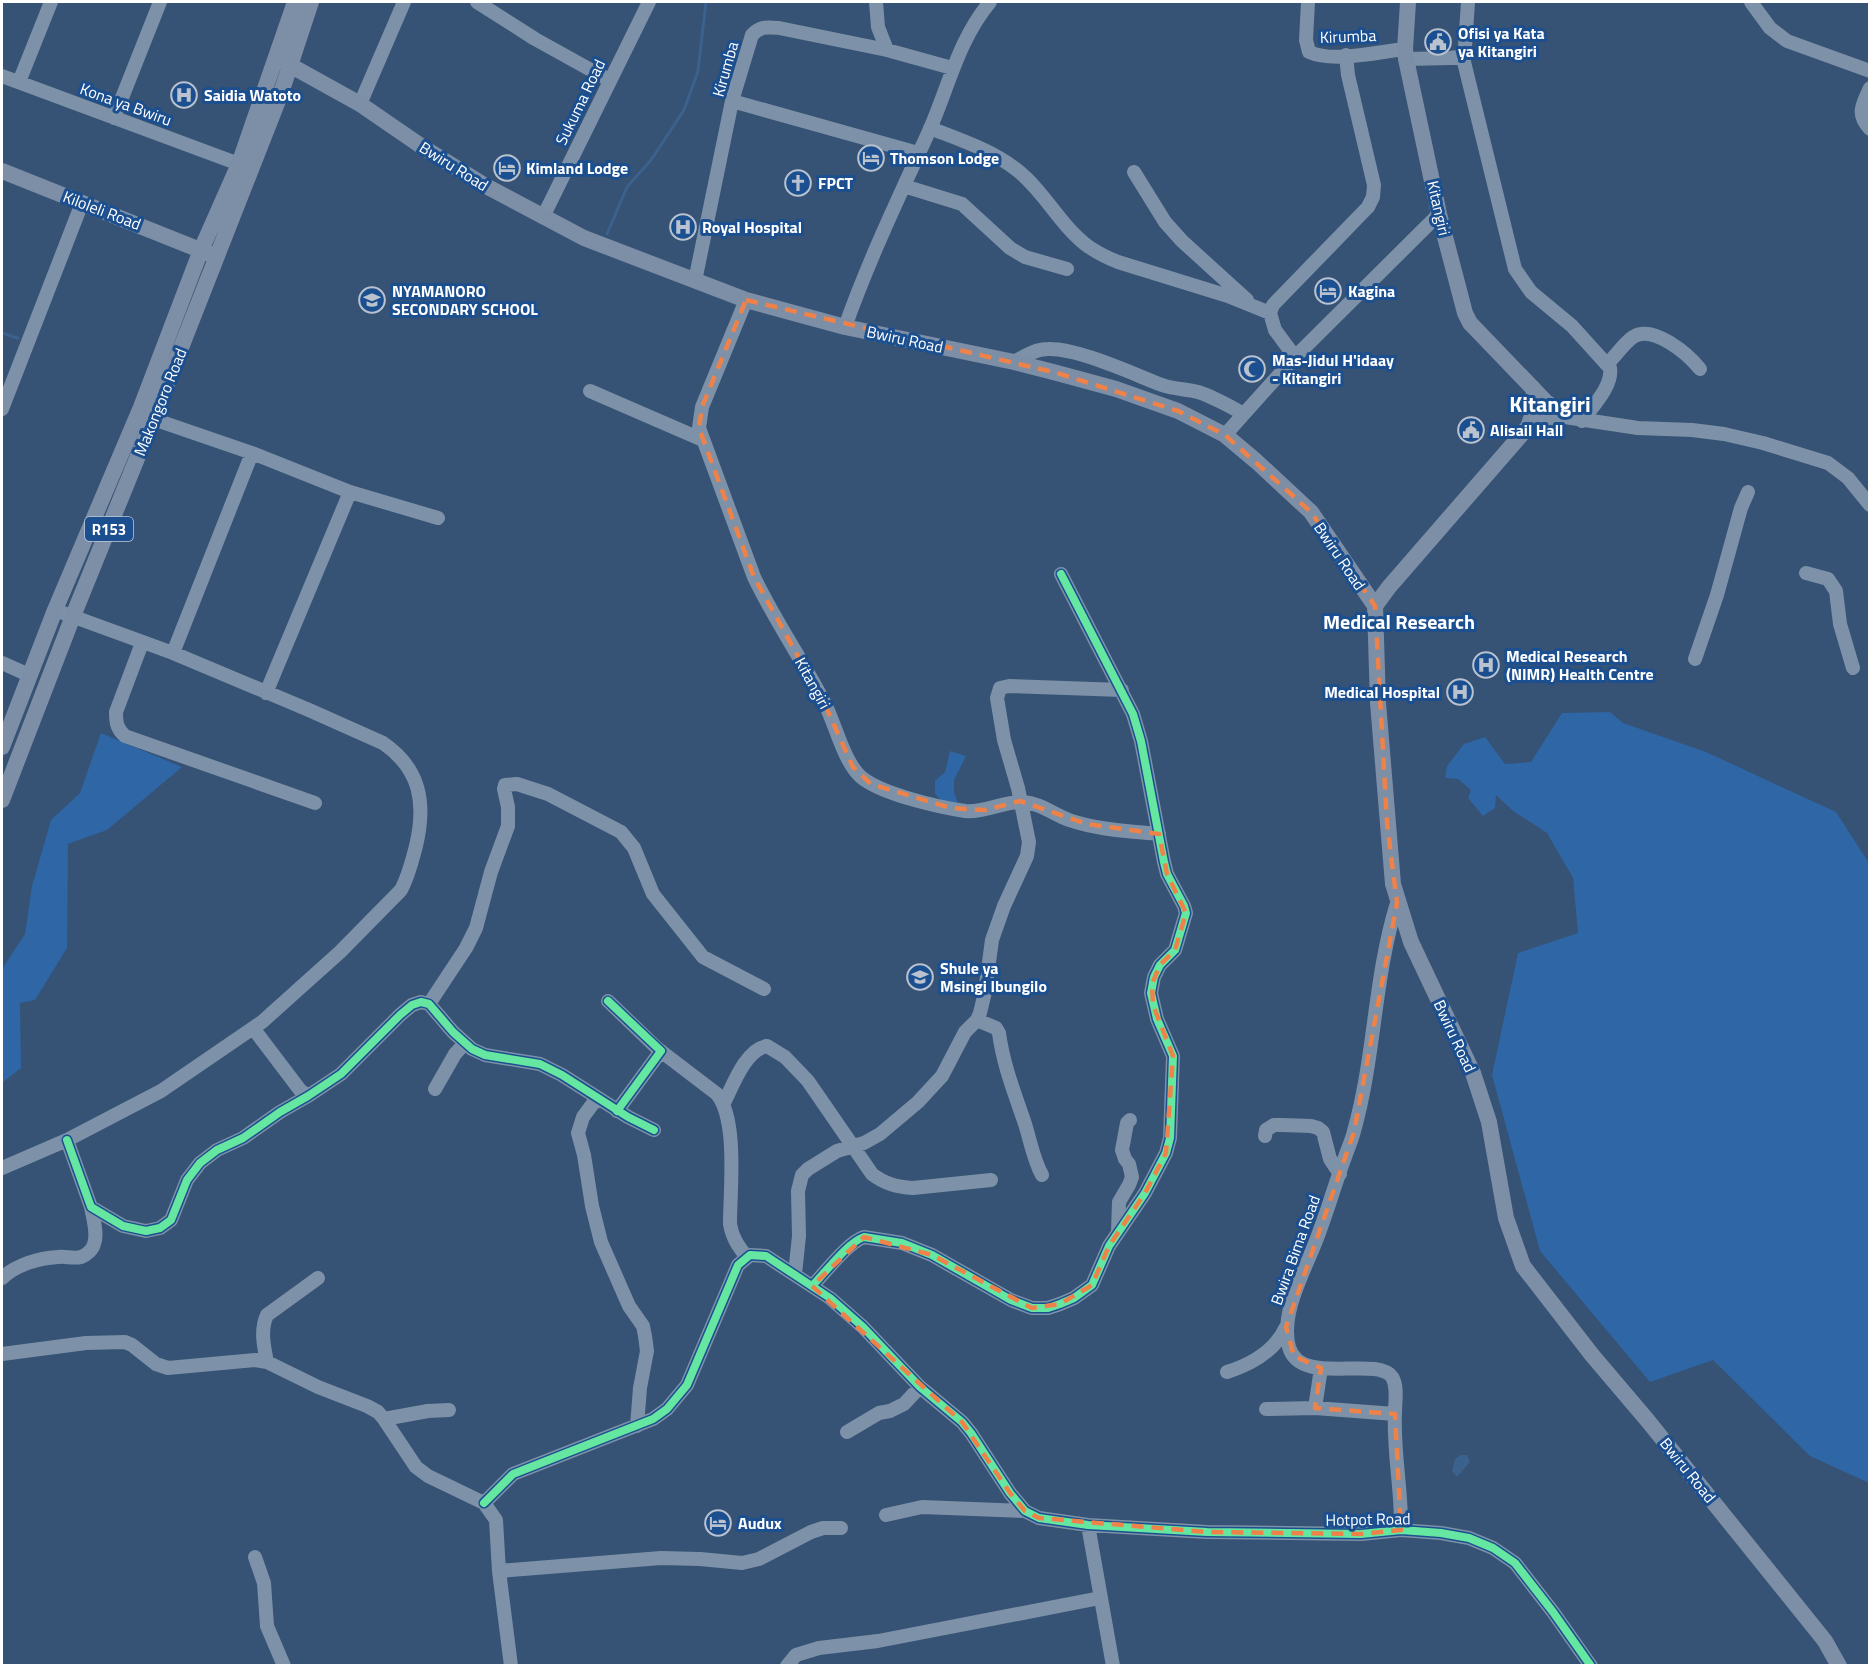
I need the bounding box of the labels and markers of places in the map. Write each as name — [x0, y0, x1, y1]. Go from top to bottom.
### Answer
place label: Ofisi ya Kata ya Kitangiri — [1458, 21, 1545, 63]
public building icon: Ofisi ya Kata ya Kitangiri — [1423, 27, 1453, 57]
hospital icon: Saidia Watoto — [169, 80, 199, 110]
place label: Saidia Watoto — [204, 83, 301, 107]
hotel icon: Thomson Lodge — [856, 143, 886, 173]
place label: Thomson Lodge — [890, 146, 999, 170]
hotel icon: Kimland Lodge — [492, 153, 522, 183]
place label: Kimland Lodge — [526, 156, 628, 180]
church icon: FPCT — [783, 168, 813, 198]
place label: FPCT — [818, 171, 854, 195]
hospital icon: Royal Hospital — [668, 212, 698, 242]
place label: Royal Hospital — [702, 215, 802, 239]
hotel icon: Kagina — [1313, 276, 1343, 306]
place label: NYAMANORO SECONDARY SCHOOL — [392, 279, 538, 321]
place label: Kagina — [1348, 279, 1395, 303]
school or university icon: NYAMANORO SECONDARY SCHOOL — [357, 285, 387, 315]
place label: Mas-Jidul H'idaay - Kitangiri — [1272, 348, 1394, 390]
mosque icon: Mas-Jidul H'idaay - Kitangiri — [1237, 354, 1267, 384]
public building icon: Alisail Hall — [1456, 415, 1486, 445]
place label: Alisail Hall — [1490, 418, 1563, 442]
place label: Medical Research (NIMR) Health Centre — [1506, 644, 1654, 686]
hospital icon: Medical Research (NIMR) Health Centre — [1471, 650, 1501, 680]
hospital icon: Medical Hospital — [1445, 677, 1475, 707]
place label: Medical Hospital — [1324, 680, 1440, 704]
place label: Shule ya Msingi Ibungilo — [940, 956, 1047, 998]
school or university icon: Shule ya Msingi Ibungilo — [905, 962, 935, 992]
hotel icon: Audux — [703, 1508, 733, 1538]
place label: Audux — [738, 1511, 782, 1535]

